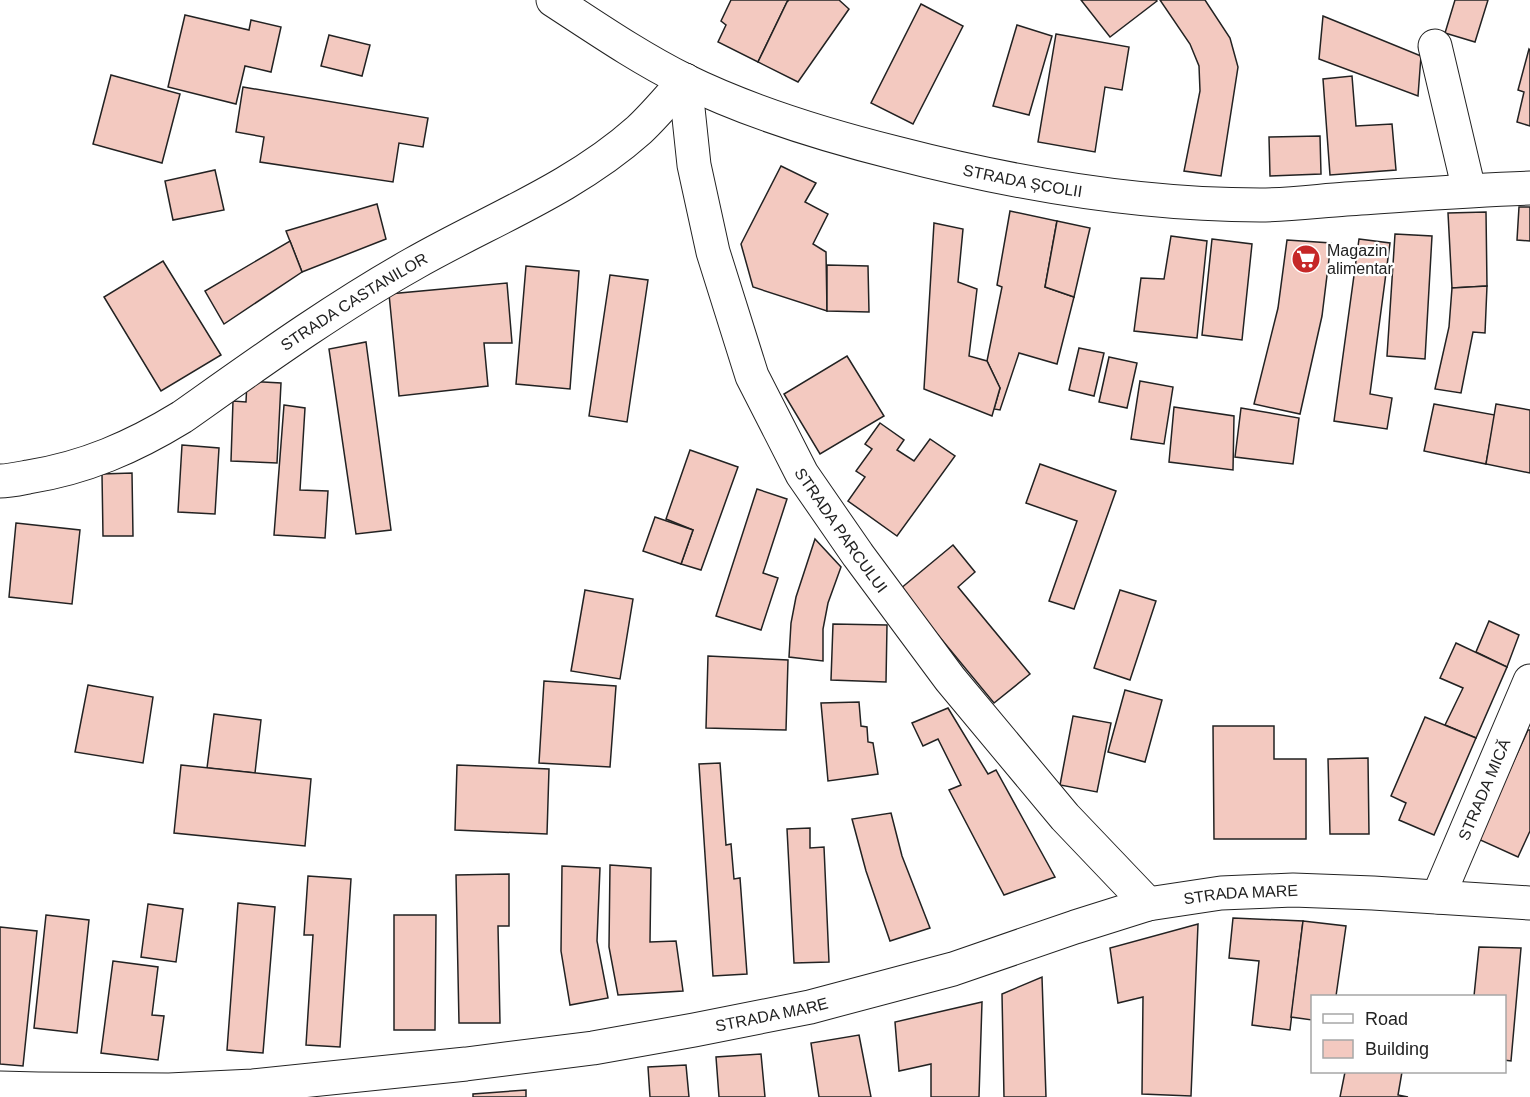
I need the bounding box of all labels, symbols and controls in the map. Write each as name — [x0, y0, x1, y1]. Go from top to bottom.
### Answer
street label: STRADA ȘCOLII — [961, 161, 1084, 200]
place label: Magazin alimentar — [1327, 242, 1393, 277]
supermarket icon: Magazin alimentar — [1290, 243, 1322, 275]
street label: STRADA CASTANILOR — [278, 250, 430, 354]
street label: STRADA PARCULUI — [791, 465, 891, 596]
street label: STRADA MICĂ — [1455, 736, 1514, 843]
street label: STRADA MARE — [1182, 882, 1298, 908]
street label: STRADA MARE — [714, 995, 830, 1035]
legend — [1311, 995, 1506, 1073]
text: Road — [1365, 1009, 1408, 1029]
text: Building — [1365, 1039, 1429, 1059]

